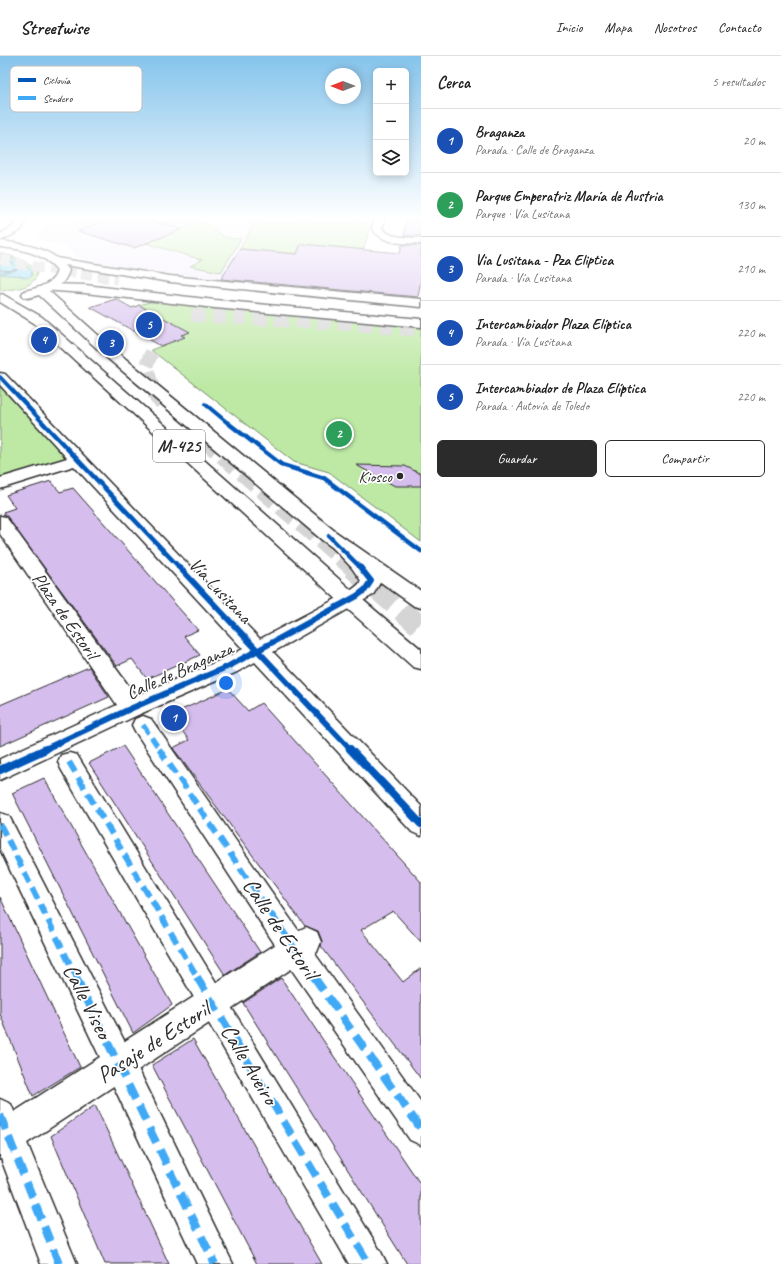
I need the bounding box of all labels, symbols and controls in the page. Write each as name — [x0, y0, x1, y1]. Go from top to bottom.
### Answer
text: Streetwise — [20, 16, 88, 40]
text: Inicio — [556, 19, 583, 36]
text: Mapa — [605, 19, 632, 36]
text: Nosotros — [654, 19, 696, 36]
text: Contacto — [718, 19, 761, 36]
legend — [10, 66, 142, 112]
north arrow — [325, 68, 361, 104]
map controls — [373, 68, 409, 176]
button: + — [373, 68, 409, 104]
text: Cerca — [437, 72, 470, 93]
text: Ciclovía — [43, 73, 72, 87]
text: 5 resultados — [712, 74, 765, 90]
text: Sendero — [43, 91, 74, 105]
button: − — [373, 104, 409, 140]
text: Braganza — [475, 123, 524, 142]
text: 1 — [447, 133, 453, 149]
text: 20 m — [743, 133, 765, 149]
button: layers — [373, 140, 409, 176]
text: Parada · Calle de Braganza — [475, 142, 593, 158]
text: Parque Emperatriz María de Austria — [475, 187, 663, 206]
text: 2 — [447, 197, 453, 213]
text: 130 m — [737, 197, 765, 213]
text: Parque · Vía Lusitana — [475, 206, 569, 222]
text: Via Lusitana - Pza Eliptica — [475, 251, 613, 270]
text: 3 — [447, 261, 453, 277]
text: 210 m — [737, 261, 765, 277]
text: Parada · Vía Lusitana — [475, 270, 571, 286]
pin: 5 — [136, 310, 162, 340]
text: Intercambiador Plaza Elíptica — [475, 315, 631, 334]
pin: 4 — [31, 325, 57, 355]
text: 4 — [447, 325, 453, 341]
text: 220 m — [737, 325, 765, 341]
pin: 3 — [98, 328, 124, 358]
text: Parada · Vía Lusitana — [475, 334, 571, 350]
text: Intercambiador de Plaza Elíptica — [475, 379, 645, 398]
text: 5 — [447, 389, 453, 405]
text: 220 m — [737, 389, 765, 405]
text: Parada · Autovía de Toledo — [475, 398, 589, 414]
pin: 2 — [326, 419, 352, 449]
road number: M-425 — [153, 430, 205, 462]
button: Guardar — [437, 440, 597, 477]
button: Compartir — [605, 440, 765, 477]
place label: Kiosco — [359, 467, 393, 487]
marker: Kiosco — [395, 471, 405, 481]
street label: Vía Lusitana — [184, 553, 258, 630]
street label: Plaza de Estoril — [27, 568, 106, 667]
street label: Calle de Braganza — [122, 636, 239, 705]
your location — [216, 673, 236, 693]
pin: 1 — [161, 703, 187, 733]
street label: Calle de Estoril — [236, 872, 327, 988]
street label: Calle Viseo — [56, 959, 120, 1046]
street label: Pasaje de Estoril — [91, 993, 219, 1090]
street label: Calle Aveiro — [214, 1019, 286, 1112]

